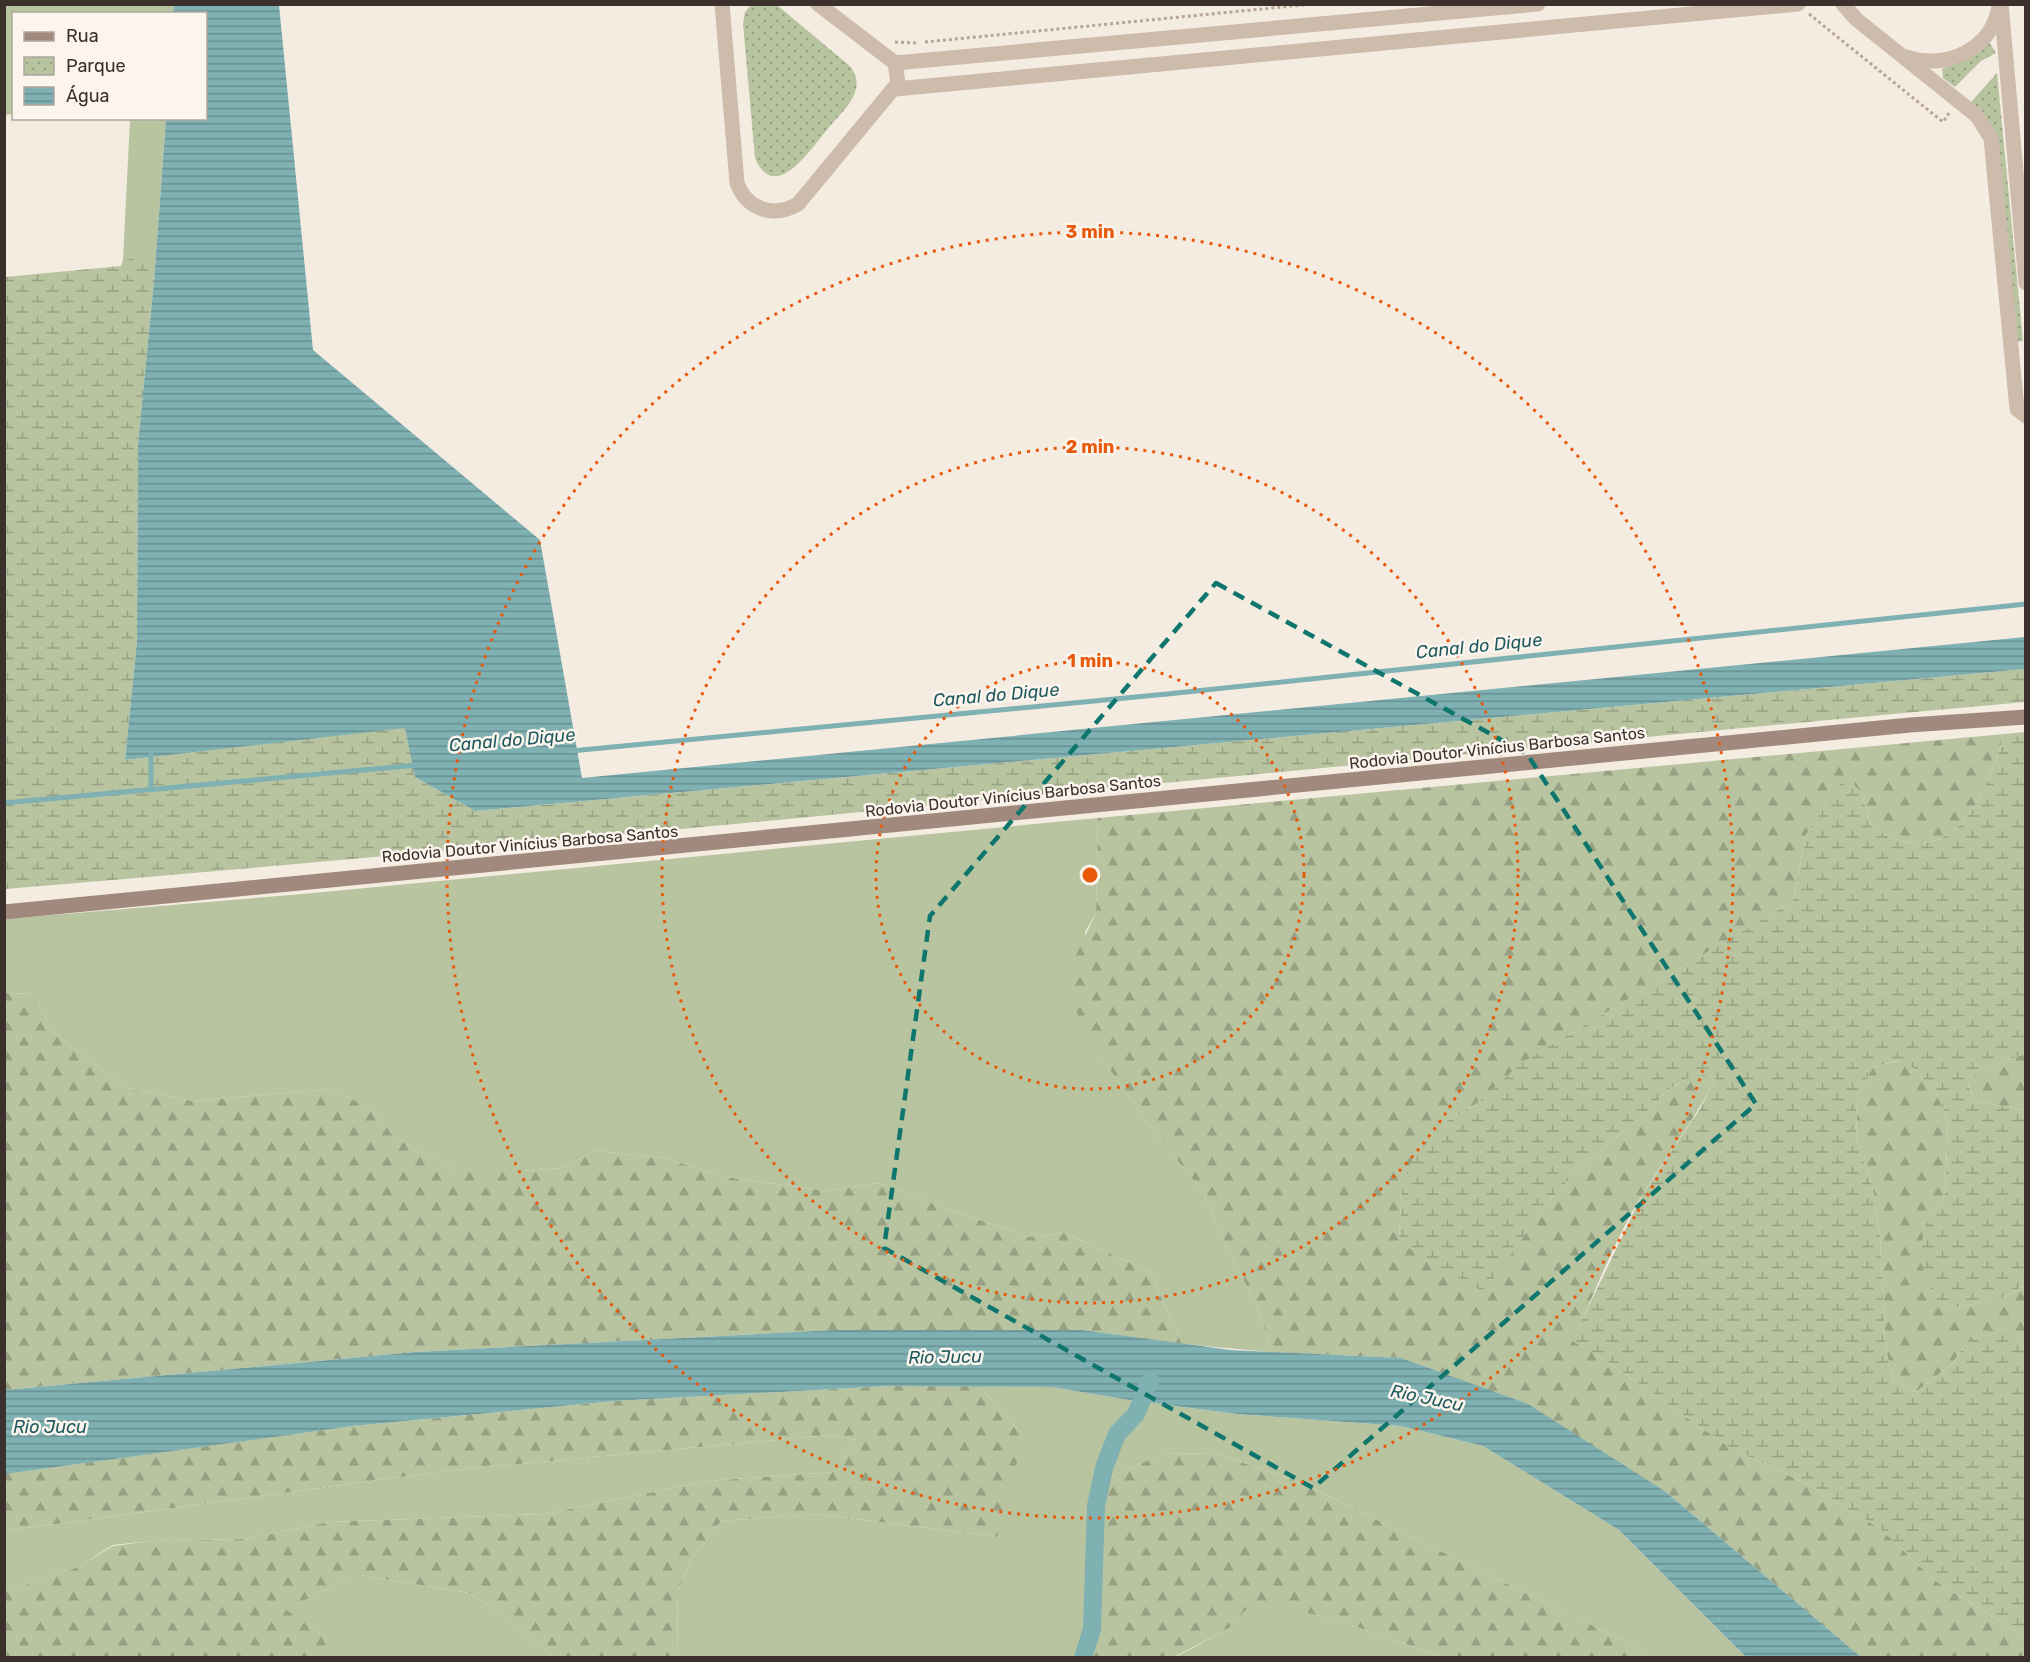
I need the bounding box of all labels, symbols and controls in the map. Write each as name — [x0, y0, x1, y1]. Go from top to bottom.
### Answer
legend — [12, 12, 207, 120]
text: Rua — [66, 25, 99, 47]
text: Parque — [66, 55, 126, 77]
text: Água — [66, 85, 109, 107]
text: 3 min — [1066, 221, 1114, 243]
text: 2 min — [1066, 436, 1114, 458]
water label: Canal do Dique — [1415, 628, 1543, 664]
text: 1 min — [1067, 650, 1113, 672]
water label: Canal do Dique — [932, 679, 1060, 711]
street label: Rodovia Doutor Vinícius Barbosa Santos — [1348, 723, 1646, 773]
water label: Canal do Dique — [448, 724, 576, 756]
street label: Rodovia Doutor Vinícius Barbosa Santos — [864, 771, 1162, 821]
street label: Rodovia Doutor Vinícius Barbosa Santos — [381, 822, 679, 866]
centre of rings — [1080, 865, 1100, 885]
water label: Rio Jucu — [908, 1345, 982, 1369]
water label: Rio Jucu — [1389, 1380, 1466, 1416]
water label: Rio Jucu — [13, 1416, 87, 1438]

